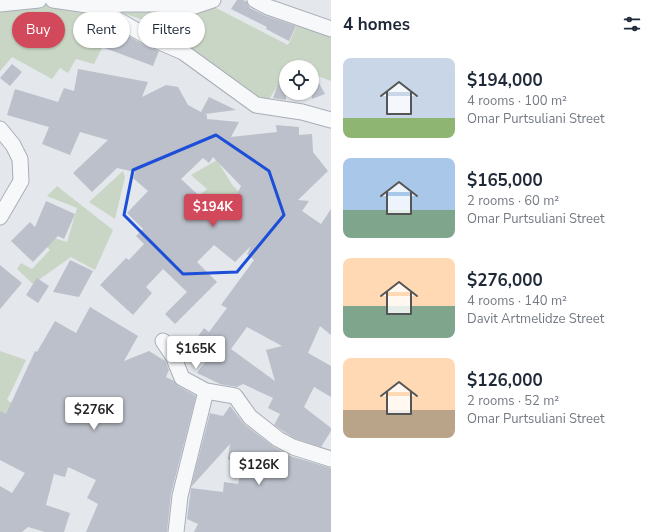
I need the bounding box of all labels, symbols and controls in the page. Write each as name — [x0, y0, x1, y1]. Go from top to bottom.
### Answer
chip: Buy — [12, 12, 65, 48]
chip: Rent — [73, 12, 130, 48]
chip: Filters — [138, 12, 205, 48]
text: 4 homes — [343, 13, 410, 36]
icon: filters — [621, 13, 643, 35]
map controls — [279, 60, 319, 100]
button: locate — [279, 60, 319, 100]
text: $194,000 — [467, 69, 543, 92]
icon: home — [375, 74, 423, 122]
text: 4 rooms · 100 m² — [467, 92, 567, 110]
text: Omar Purtsuliani Street — [467, 110, 604, 128]
text: $165,000 — [467, 169, 543, 192]
icon: home — [375, 174, 423, 222]
text: 2 rooms · 60 m² — [467, 192, 559, 210]
pin: $194K — [185, 194, 241, 228]
text: $194K — [193, 198, 233, 216]
text: Omar Purtsuliani Street — [467, 210, 604, 228]
text: $276,000 — [467, 269, 543, 292]
icon: home — [375, 274, 423, 322]
text: 4 rooms · 140 m² — [467, 292, 567, 310]
text: Davit Artmelidze Street — [467, 310, 604, 328]
pin: $165K — [168, 336, 224, 370]
text: $165K — [176, 340, 216, 358]
text: $126,000 — [467, 369, 543, 392]
icon: home — [375, 374, 423, 422]
text: 2 rooms · 52 m² — [467, 392, 559, 410]
pin: $276K — [66, 397, 122, 431]
text: $276K — [74, 401, 114, 419]
text: Omar Purtsuliani Street — [467, 410, 604, 428]
pin: $126K — [231, 452, 287, 486]
text: $126K — [239, 456, 279, 474]

